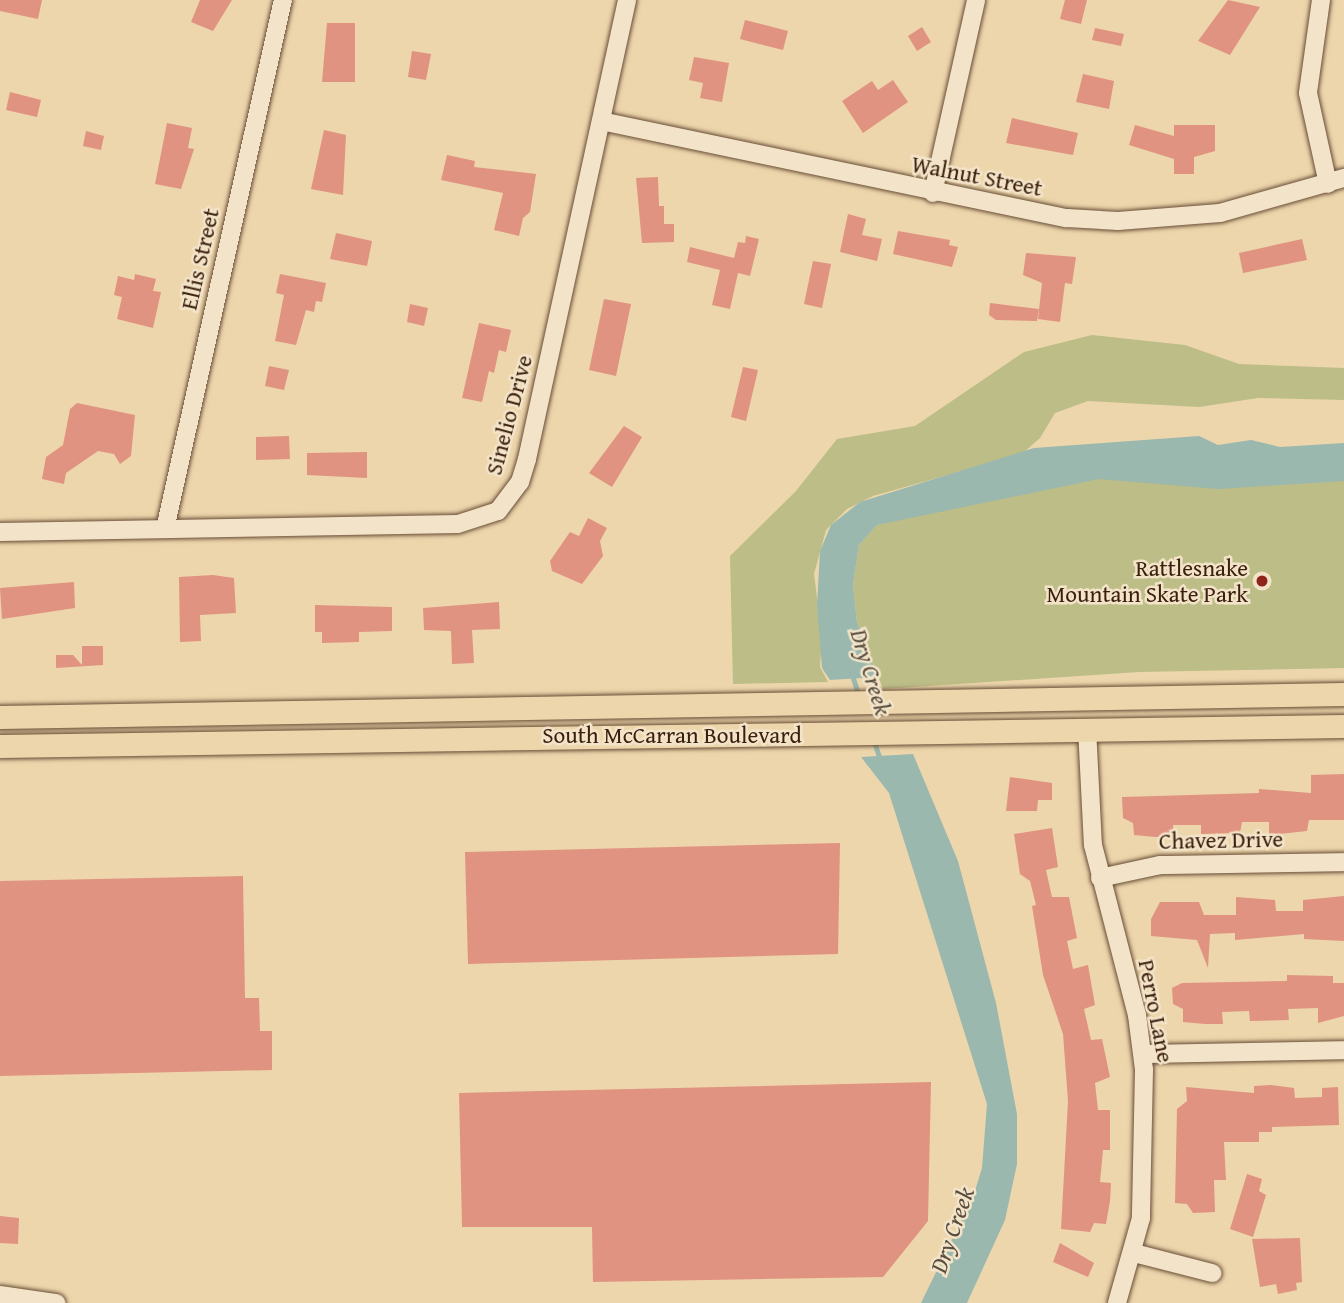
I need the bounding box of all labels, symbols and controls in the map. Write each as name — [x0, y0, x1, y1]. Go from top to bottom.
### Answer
street label: Walnut Street — [909, 150, 1045, 202]
street label: Ellis Street — [175, 206, 225, 312]
street label: Sinelio Drive — [480, 352, 538, 478]
place label: Rattlesnake Mountain Skate Park — [1046, 554, 1248, 608]
marker: Rattlesnake Mountain Skate Park — [1254, 573, 1270, 589]
water label: Dry Creek — [844, 625, 898, 719]
street label: South McCarran Boulevard — [542, 721, 802, 749]
street label: Chavez Drive — [1159, 825, 1283, 855]
street label: Perro Lane — [1132, 957, 1180, 1065]
water label: Dry Creek — [924, 1183, 980, 1277]

